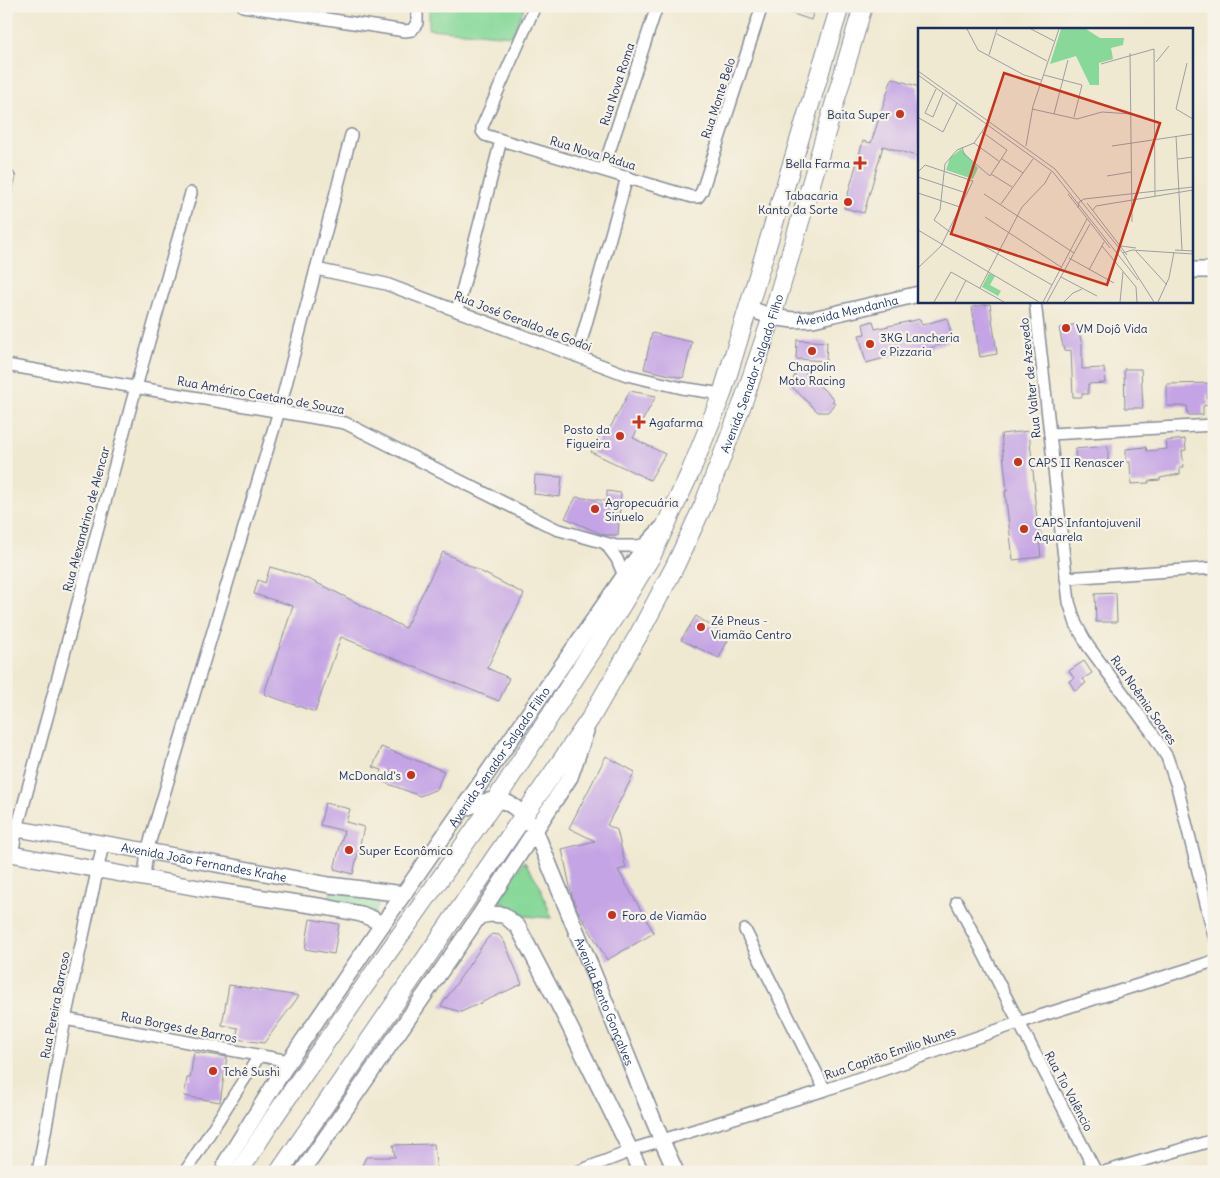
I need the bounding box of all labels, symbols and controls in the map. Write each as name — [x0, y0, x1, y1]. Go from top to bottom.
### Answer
inset map — [918, 28, 1192, 302]
street label: Rua Nova Roma — [597, 41, 638, 127]
street label: Rua Monte Belo — [698, 55, 738, 140]
place label: Baita Super — [827, 107, 890, 122]
marker: Baita Super — [894, 108, 906, 120]
street label: Rua Nova Pádua — [548, 133, 638, 173]
place label: Bella Farma — [785, 156, 850, 171]
marker: Bella Farma — [854, 157, 866, 169]
place label: Tabacaria Kanto da Sorte — [758, 188, 838, 217]
marker: Tabacaria Kanto da Sorte — [842, 196, 854, 208]
street label: Rua José Geraldo de Godoi — [452, 288, 594, 354]
street label: Avenida Senador Salgado Filho — [717, 292, 786, 455]
street label: Avenida Mendanha — [796, 292, 900, 327]
street label: Rua Valter de Azevedo — [1016, 317, 1044, 439]
place label: VM Dojô Vida — [1076, 321, 1148, 336]
marker: VM Dojô Vida — [1060, 322, 1072, 334]
place label: 3KG Lancheria e Pizzaria — [880, 330, 960, 359]
marker: 3KG Lancheria e Pizzaria — [864, 338, 876, 350]
marker: Chapolin Moto Racing — [806, 345, 818, 357]
place label: Chapolin Moto Racing — [779, 359, 845, 388]
street label: Rua Américo Caetano de Souza — [176, 373, 346, 417]
place label: Agafarma — [649, 415, 703, 430]
marker: Agafarma — [633, 416, 645, 428]
place label: Posto da Figueira — [563, 422, 610, 451]
marker: Posto da Figueira — [614, 430, 626, 442]
street label: Rua Alexandrino de Alencar — [59, 445, 113, 593]
place label: CAPS II Renascer — [1028, 455, 1124, 470]
marker: CAPS II Renascer — [1012, 456, 1024, 468]
place label: Agropecuária Sinuelo — [605, 495, 679, 524]
marker: Agropecuária Sinuelo — [589, 503, 601, 515]
place label: CAPS Infantojuvenil Aquarela — [1034, 515, 1141, 544]
marker: CAPS Infantojuvenil Aquarela — [1018, 523, 1030, 535]
place label: Zé Pneus - Viamão Centro — [711, 613, 792, 642]
marker: Zé Pneus - Viamão Centro — [695, 621, 707, 633]
street label: Rua Noêmia Soares — [1108, 653, 1180, 747]
street label: Avenida Senador Salgado Filho — [445, 683, 553, 830]
place label: McDonald's — [339, 768, 401, 783]
marker: McDonald's — [405, 769, 417, 781]
street label: Avenida João Fernandes Krahe — [120, 839, 288, 884]
place label: Super Econômico — [359, 843, 453, 858]
marker: Super Econômico — [343, 844, 355, 856]
place label: Foro de Viamão — [622, 908, 707, 923]
marker: Foro de Viamão — [606, 909, 618, 921]
street label: Avenida Bento Gonçalves — [572, 935, 638, 1067]
street label: Rua Pereira Barroso — [37, 950, 73, 1060]
street label: Rua Borges de Barros — [120, 1008, 238, 1046]
street label: Rua Capitão Emilio Nunes — [822, 1023, 958, 1083]
street label: Rua Tio Valêncio — [1042, 1048, 1096, 1134]
place label: Tchê Sushi — [223, 1064, 280, 1079]
marker: Tchê Sushi — [207, 1065, 219, 1077]

